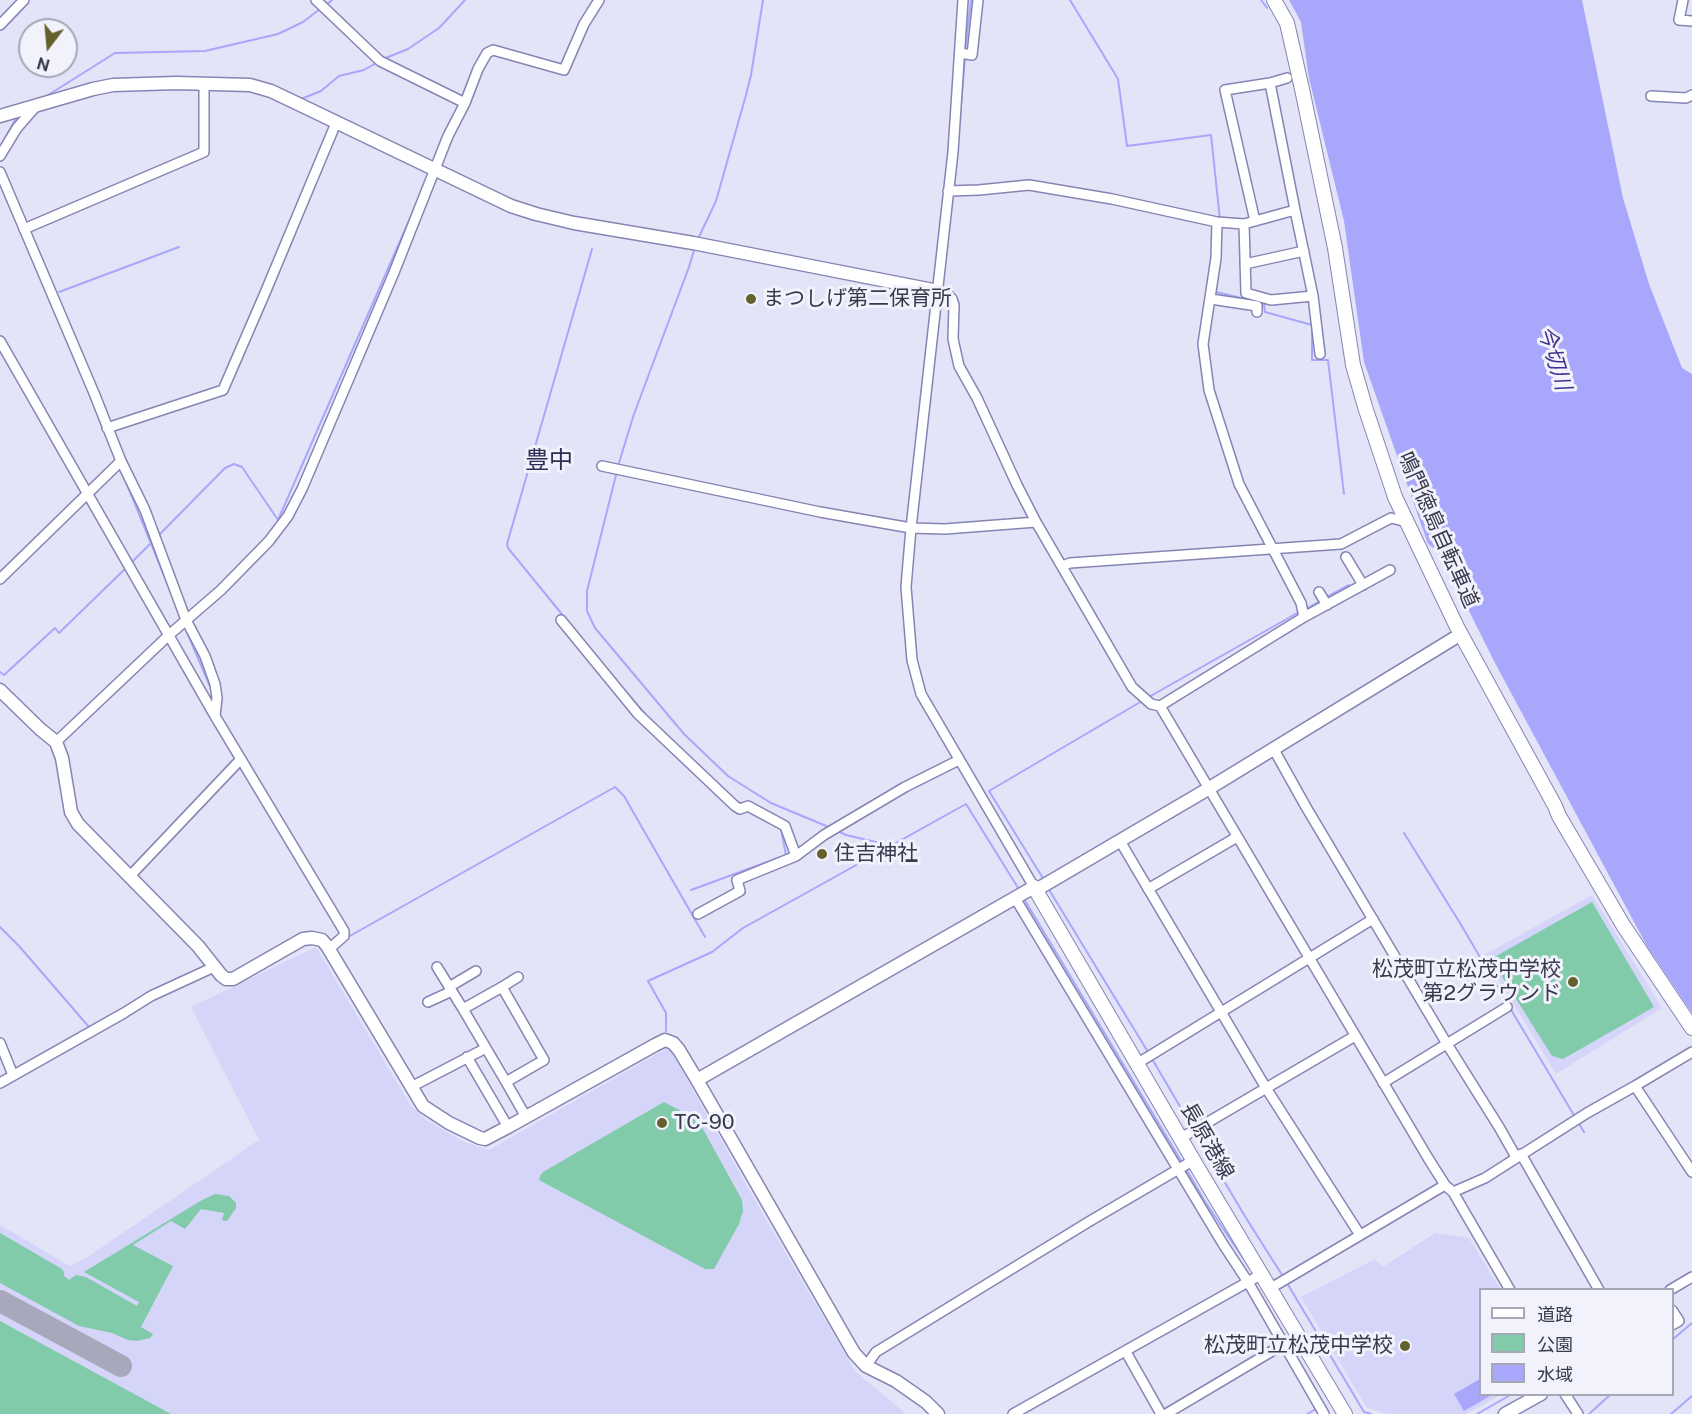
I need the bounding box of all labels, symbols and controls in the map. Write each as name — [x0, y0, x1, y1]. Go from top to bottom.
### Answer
north arrow — [18, 18, 78, 78]
text: N — [35, 53, 52, 75]
place label: まつしげ第二保育所 — [763, 286, 952, 312]
marker: まつしげ第二保育所 — [744, 292, 758, 306]
water label: 今切川 — [1532, 323, 1576, 393]
district label: 豊中 — [525, 447, 573, 475]
street label: 鳴門徳島自転車道 — [1392, 448, 1484, 612]
place label: 住吉神社 — [834, 841, 918, 867]
marker: 住吉神社 — [815, 847, 829, 861]
place label: 松茂町立松茂中学校 第2グラウンド — [1372, 957, 1561, 1007]
marker: 松茂町立松茂中学校 第2グラウンド — [1566, 975, 1580, 989]
street label: 長原港線 — [1175, 1098, 1239, 1184]
place label: TC-90 — [674, 1110, 735, 1136]
marker: TC-90 — [655, 1116, 669, 1130]
legend — [1479, 1288, 1674, 1396]
text: 道路 — [1537, 1304, 1573, 1325]
place label: 松茂町立松茂中学校 — [1204, 1333, 1393, 1359]
text: 公園 — [1537, 1334, 1573, 1355]
marker: 松茂町立松茂中学校 — [1398, 1339, 1412, 1353]
text: 水域 — [1537, 1364, 1573, 1385]

